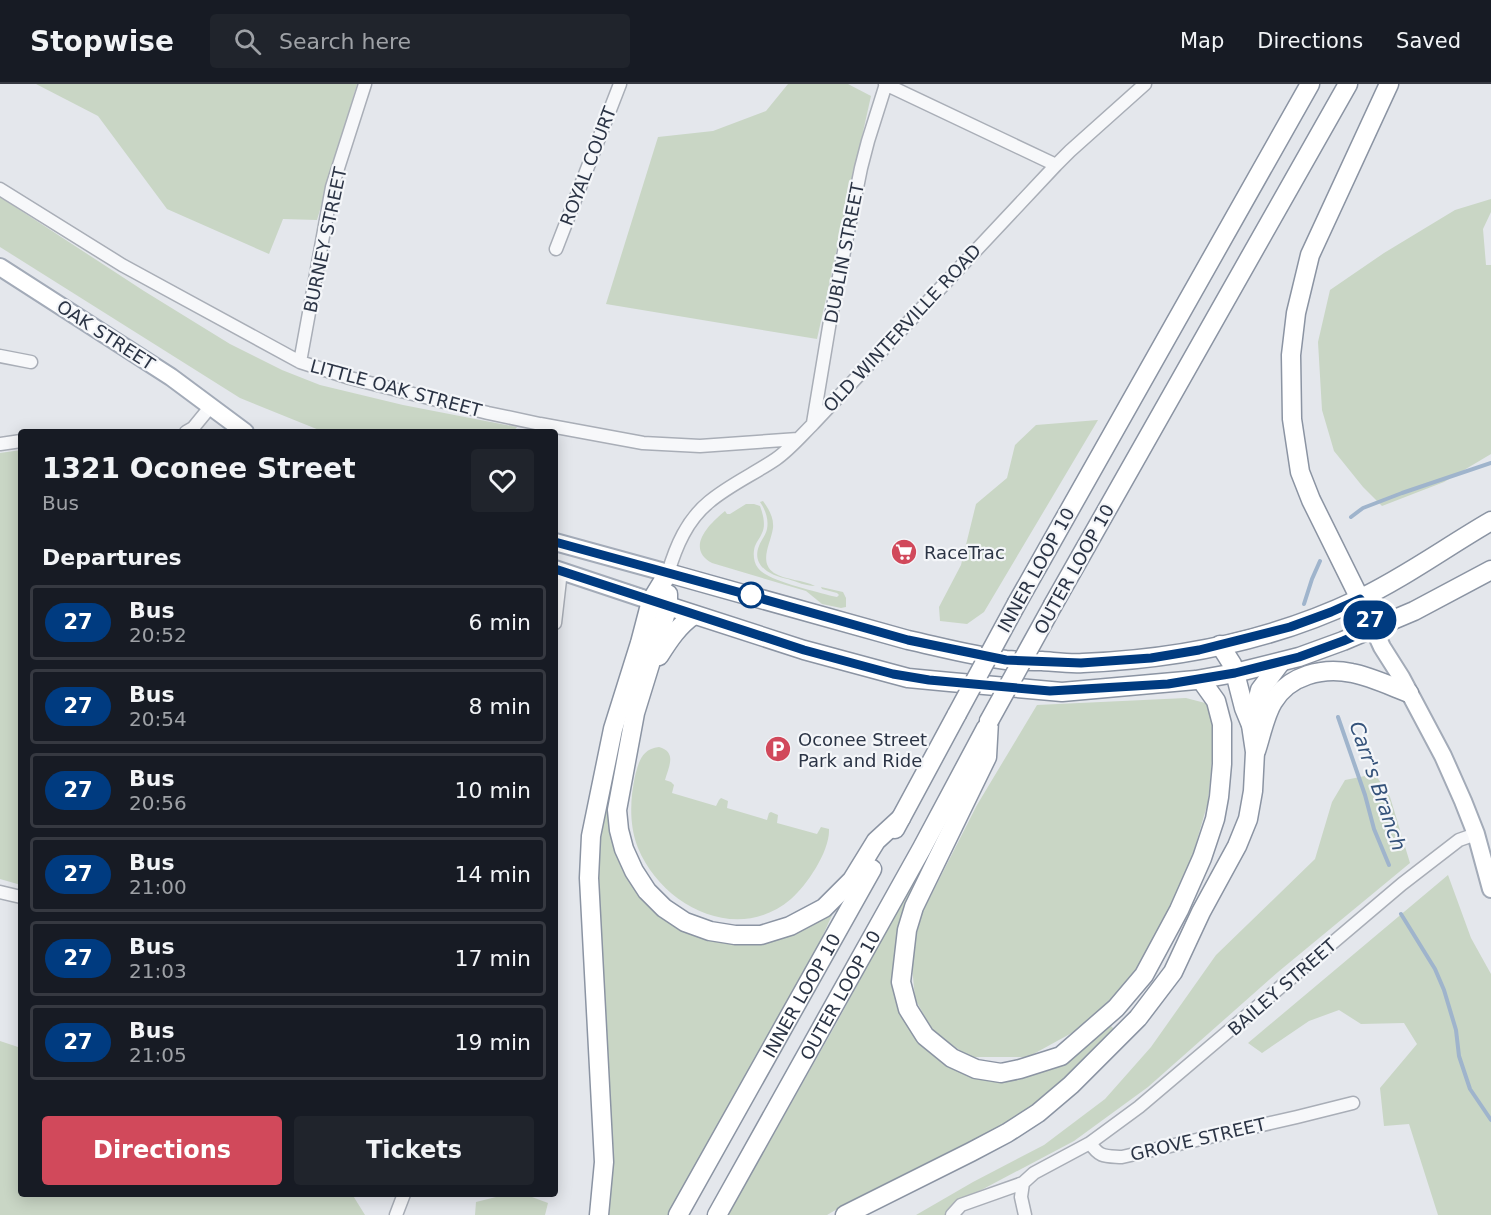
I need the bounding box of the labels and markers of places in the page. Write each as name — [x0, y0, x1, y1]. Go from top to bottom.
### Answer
supermarket icon: RaceTrac — [889, 537, 919, 567]
place label: RaceTrac — [924, 542, 1005, 563]
unlabelled marker — [738, 582, 764, 608]
place label: Oconee Street Park and Ride — [798, 729, 927, 771]
parking icon: Oconee Street Park and Ride — [763, 734, 793, 764]

